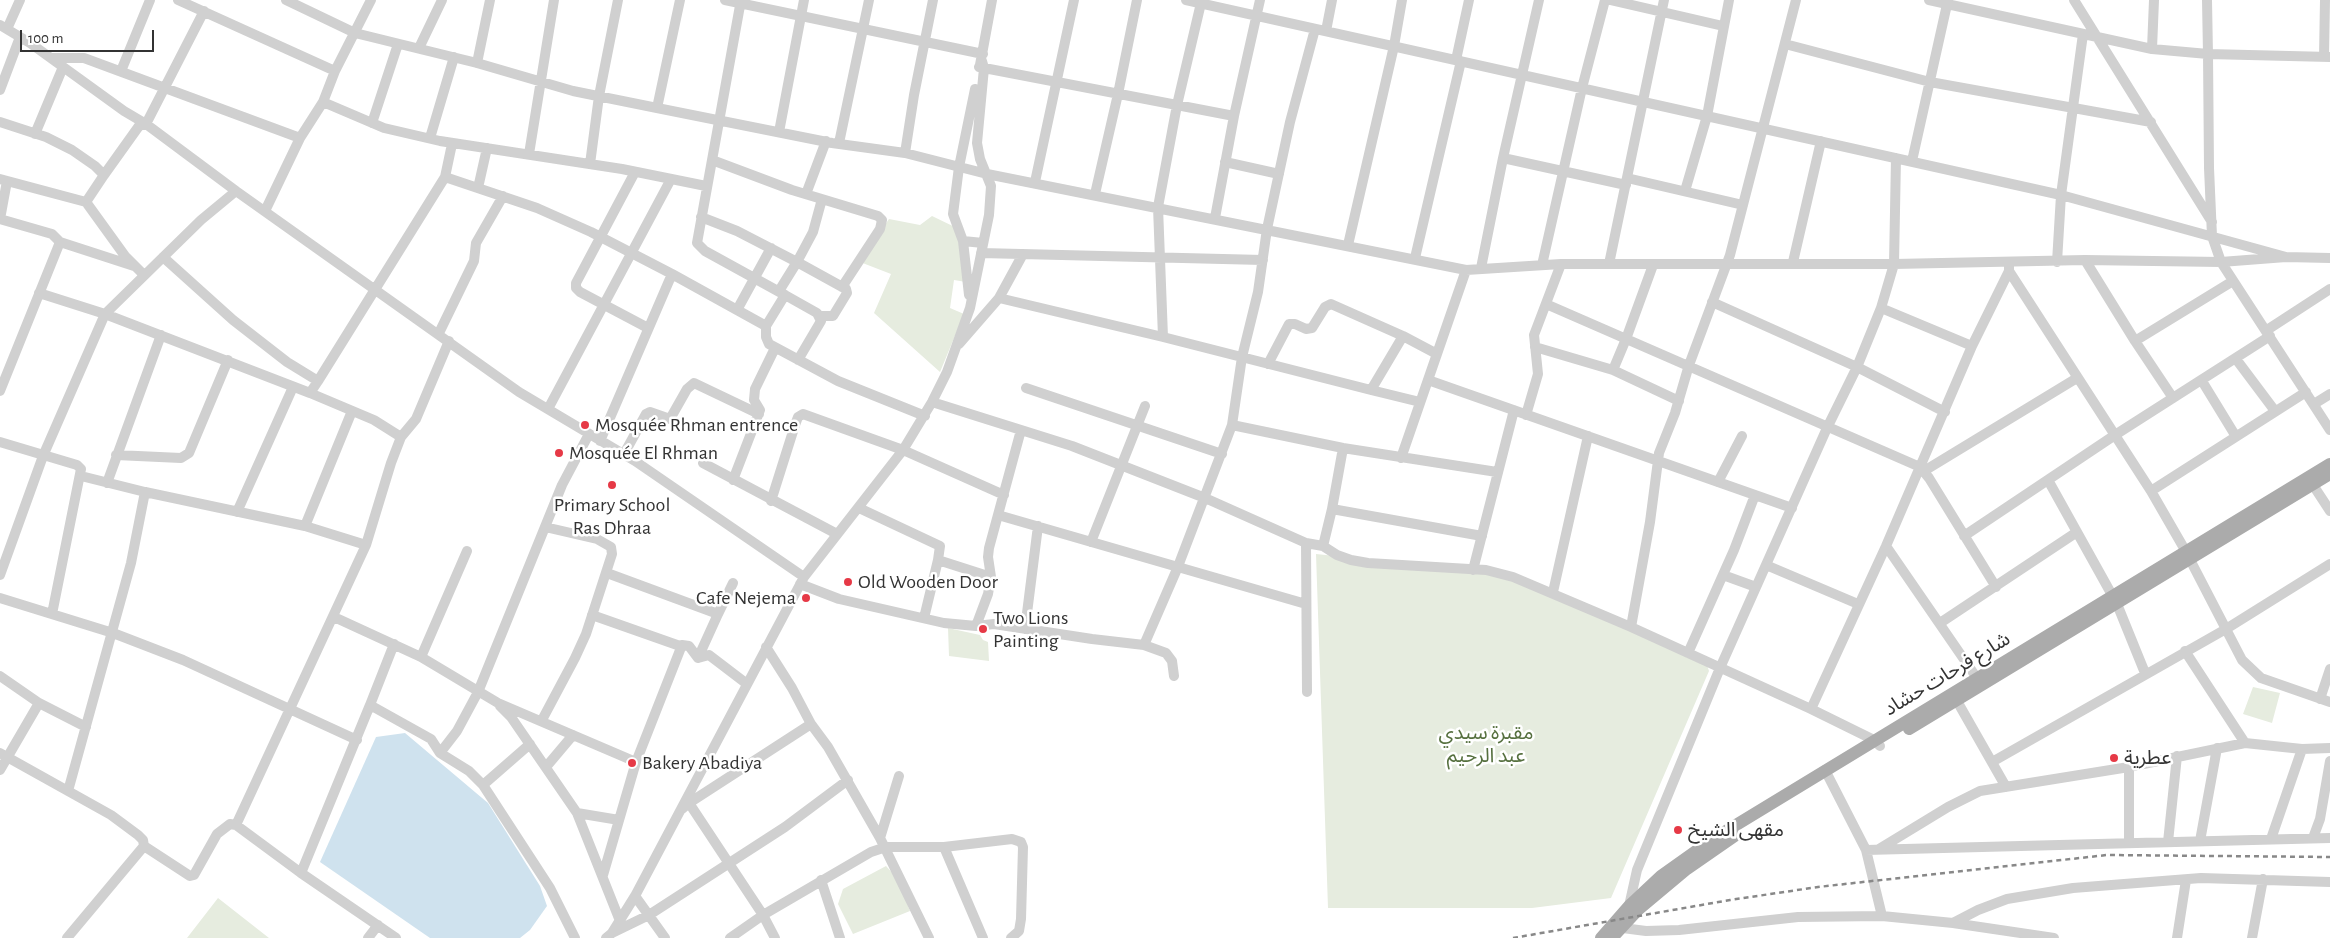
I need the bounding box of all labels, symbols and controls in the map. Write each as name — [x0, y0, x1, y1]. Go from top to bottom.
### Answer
scale bar — [22, 20, 156, 52]
text: 100 m — [28, 31, 63, 46]
place label: Mosquée Rhman entrence — [595, 413, 798, 437]
marker: Mosquée Rhman entrence — [579, 419, 591, 431]
place label: Mosquée El Rhman — [569, 441, 718, 465]
marker: Mosquée El Rhman — [553, 447, 565, 459]
marker: Primary School Ras Dhraa — [606, 479, 618, 491]
place label: Primary School Ras Dhraa — [554, 493, 670, 540]
place label: Old Wooden Door — [858, 570, 998, 594]
marker: Old Wooden Door — [842, 576, 854, 588]
place label: Cafe Nejema — [696, 586, 796, 610]
marker: Cafe Nejema — [800, 592, 812, 604]
place label: Two Lions Painting — [993, 606, 1068, 653]
marker: Two Lions Painting — [977, 623, 989, 635]
street label: شارع فرحات حشاد — [1879, 627, 2015, 721]
park label: مقبرة سيدي عبد الرحيم — [1439, 721, 1533, 768]
place label: عطرية — [2124, 746, 2171, 770]
place label: Bakery Abadiya — [642, 751, 762, 775]
marker: عطرية — [2108, 752, 2120, 764]
marker: Bakery Abadiya — [626, 757, 638, 769]
place label: مقهى الشيخ — [1688, 818, 1784, 842]
marker: مقهى الشيخ — [1672, 824, 1684, 836]

